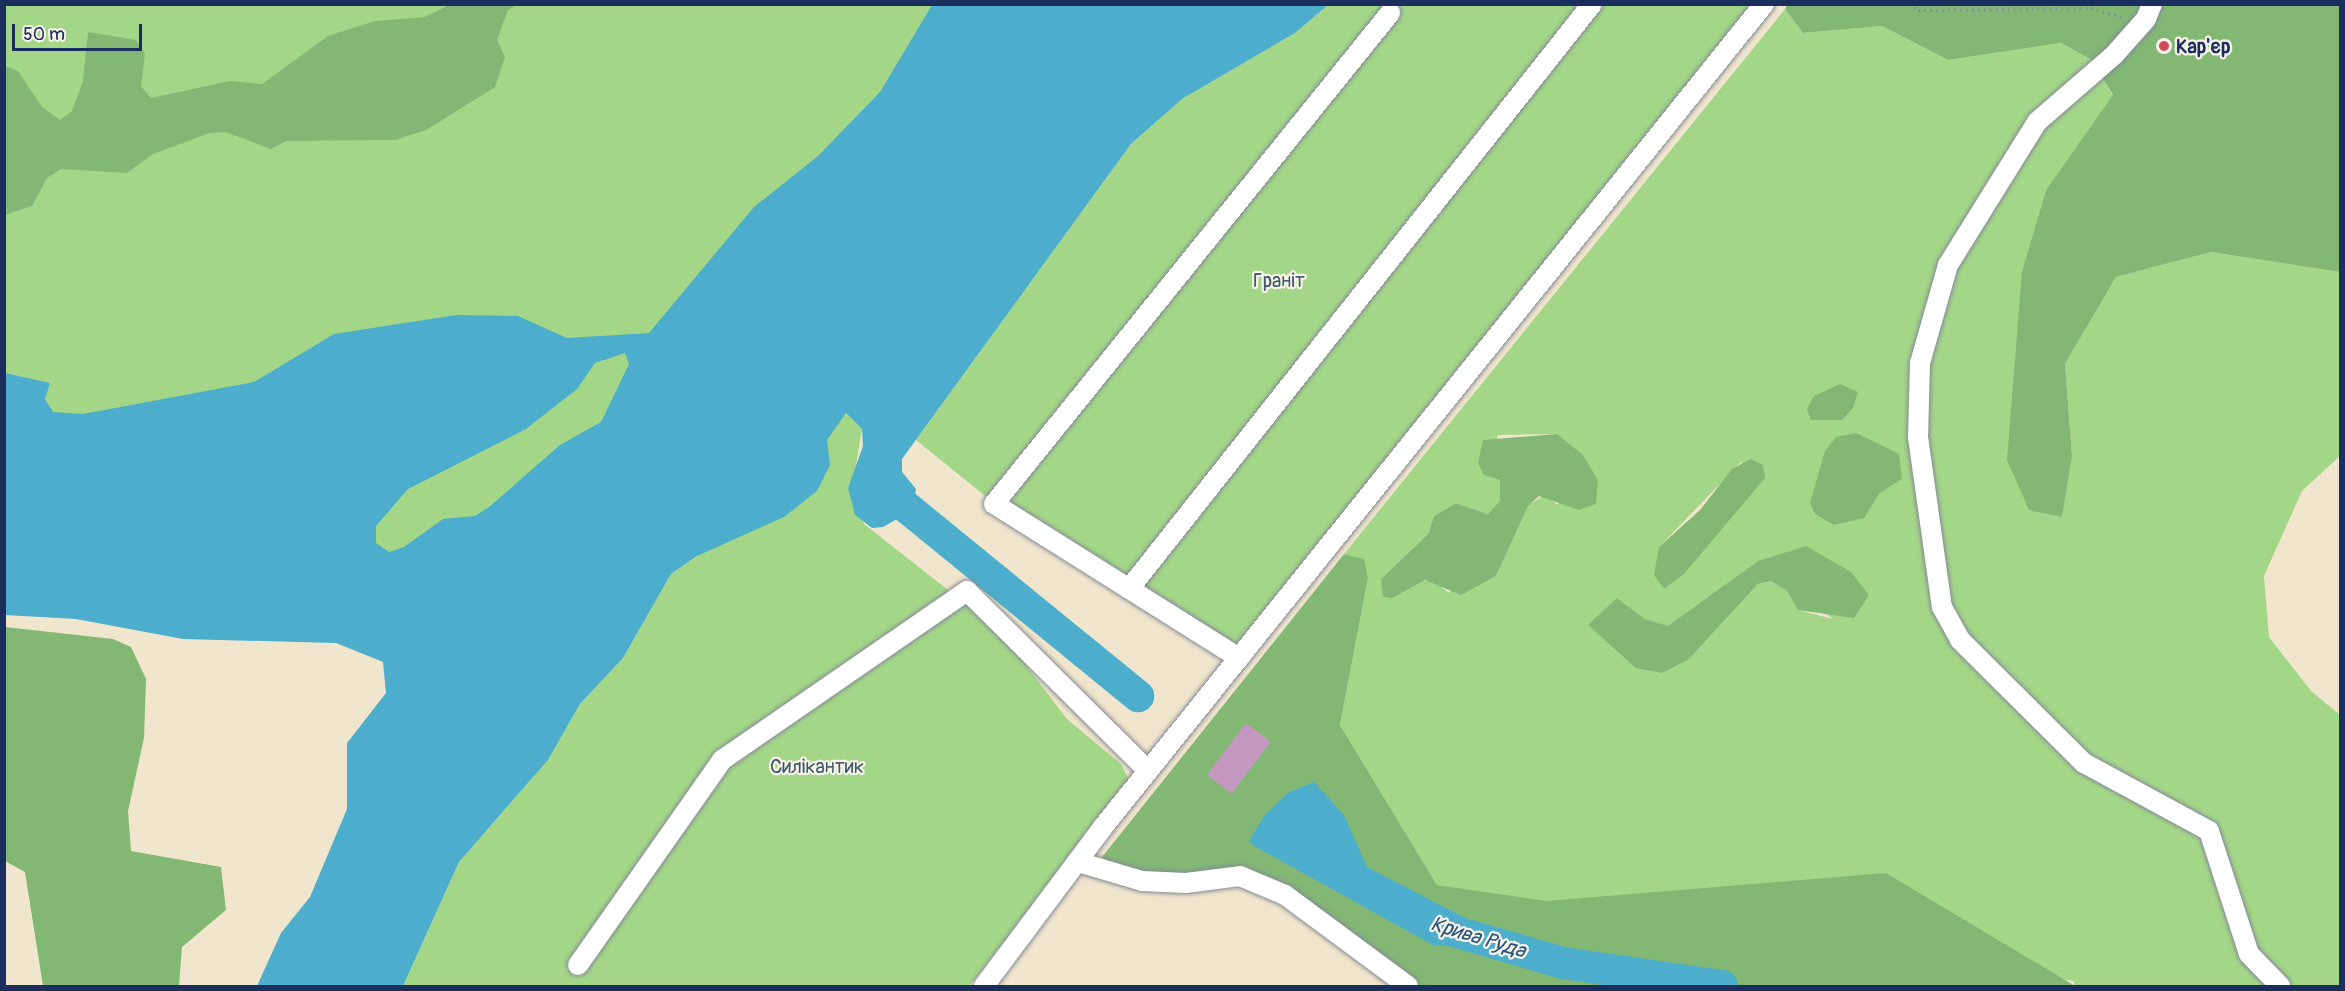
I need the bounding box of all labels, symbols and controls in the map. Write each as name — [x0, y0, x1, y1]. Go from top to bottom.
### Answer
scale bar — [15, 12, 146, 50]
text: 50 m — [23, 23, 65, 46]
place label: Кар'єр — [2176, 34, 2230, 58]
marker: Кар'єр — [2157, 39, 2171, 53]
park label: Граніт — [1253, 268, 1305, 292]
park label: Силікантик — [770, 754, 864, 778]
water label: Крива Руда — [1428, 912, 1528, 964]

